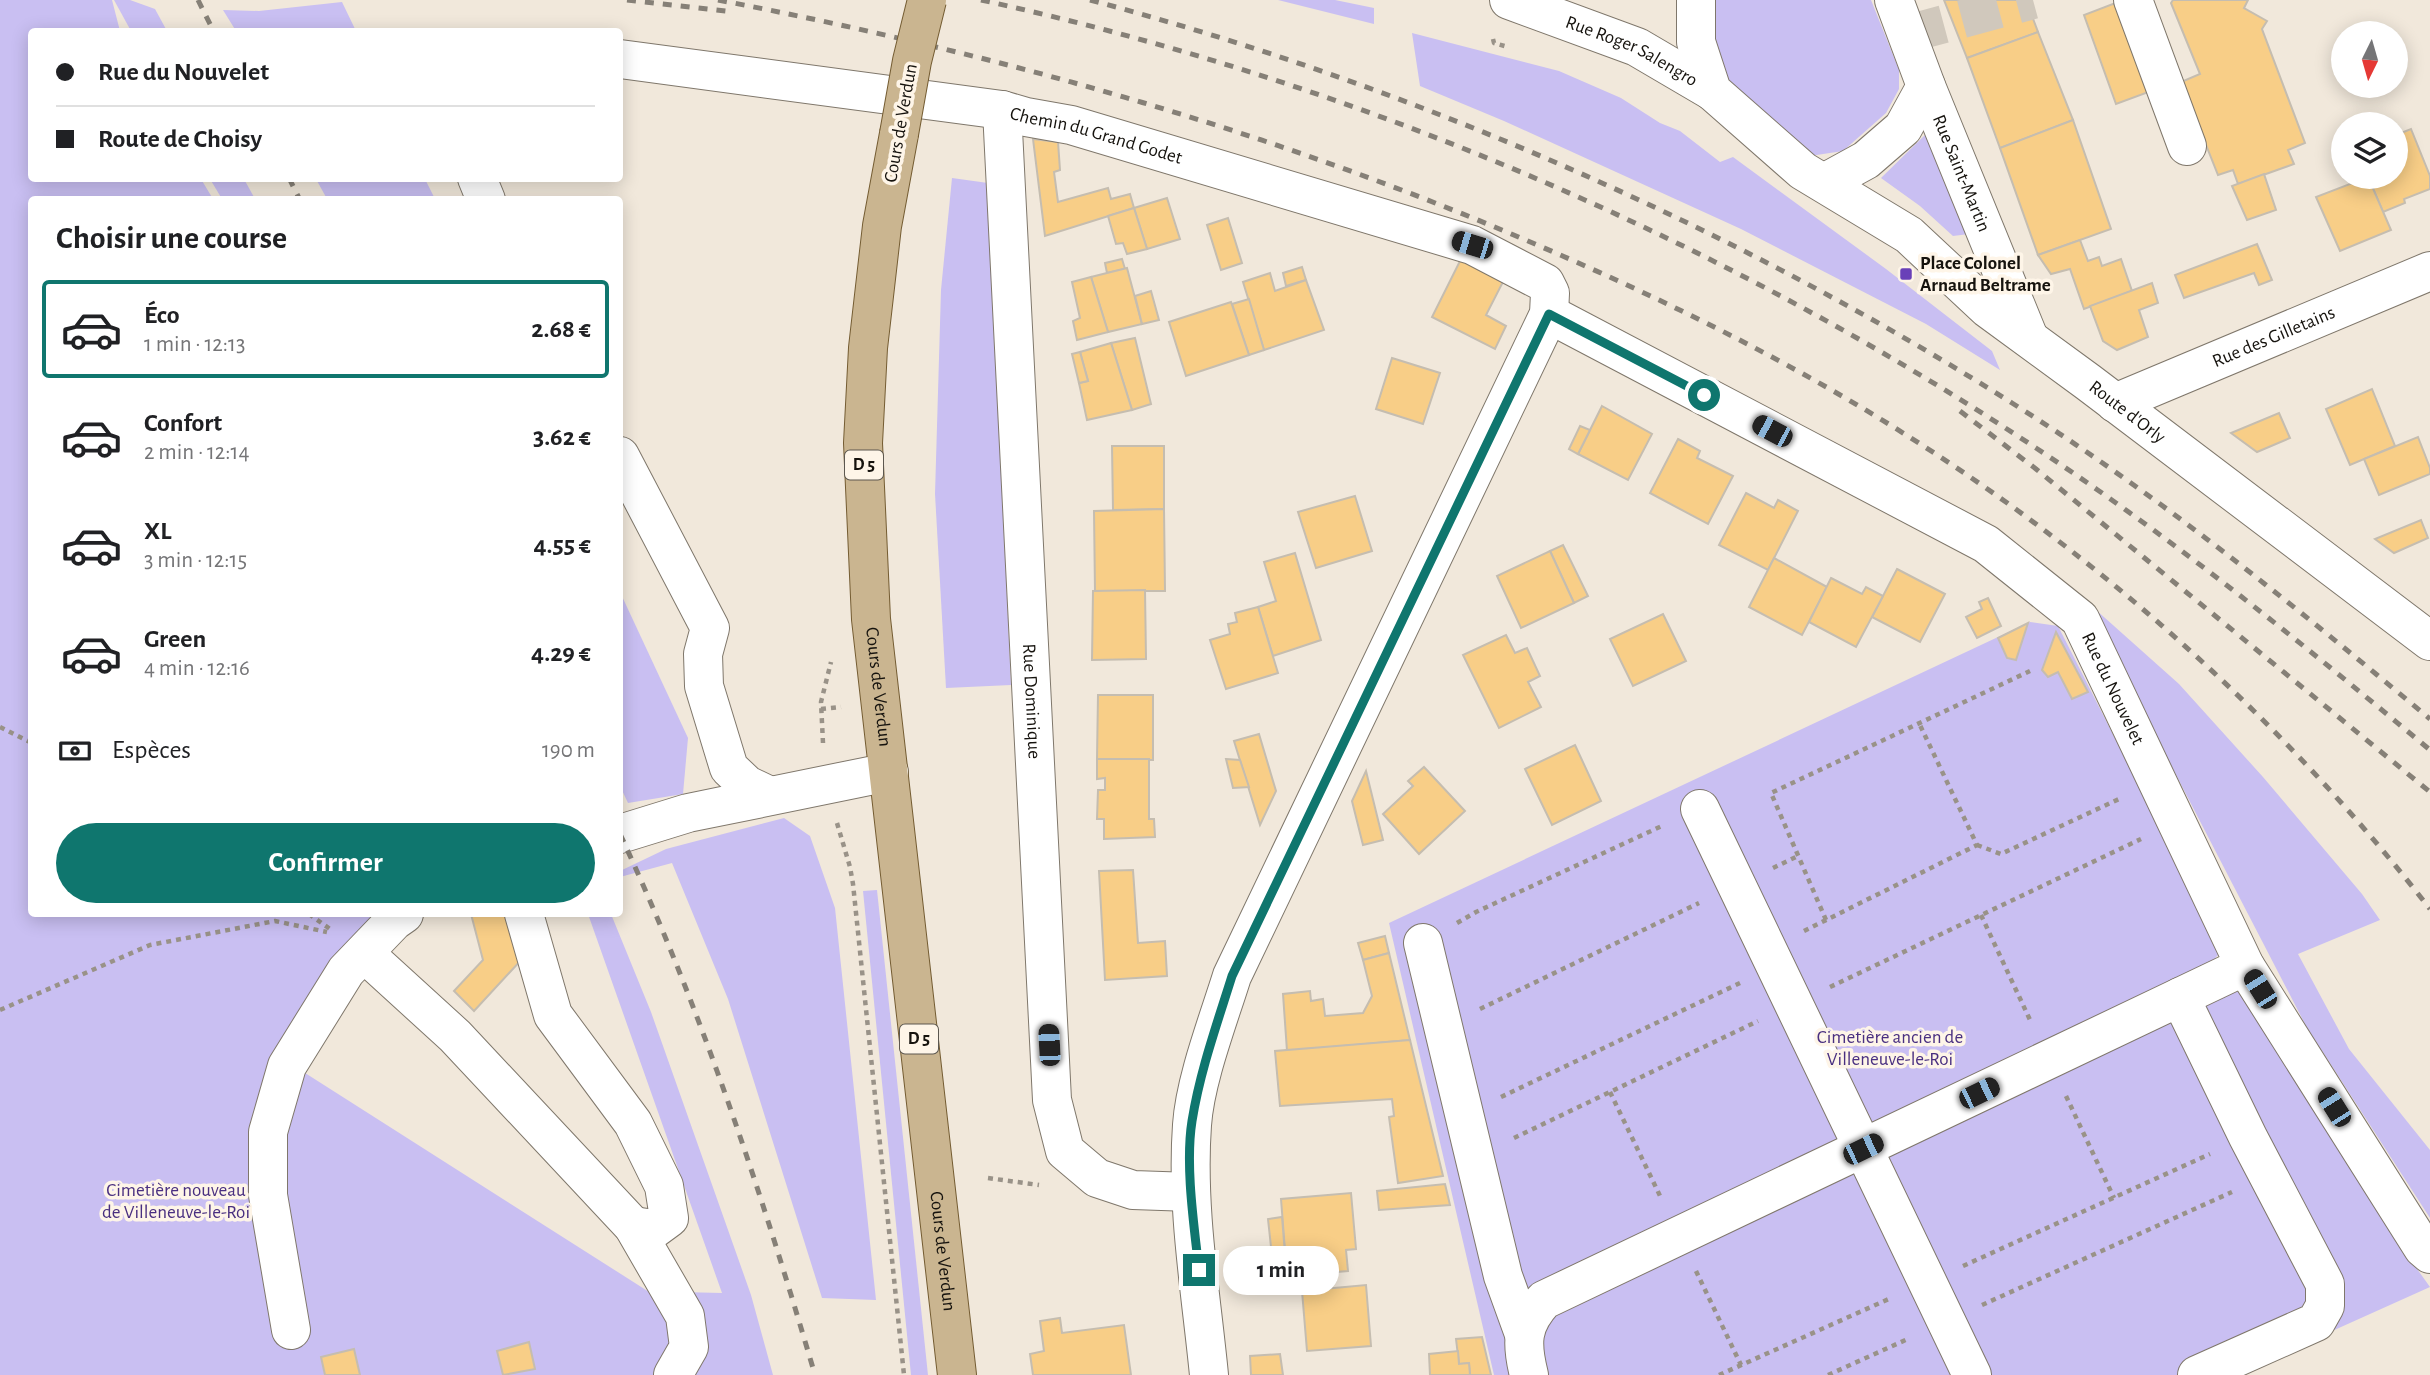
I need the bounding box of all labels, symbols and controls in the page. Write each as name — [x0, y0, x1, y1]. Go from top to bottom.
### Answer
street label: Rue Roger Salengro — [1563, 12, 1701, 90]
north arrow — [2331, 21, 2408, 98]
map controls — [2331, 21, 2408, 189]
text: Rue du Nouvelet — [98, 59, 269, 85]
street label: Cours de Verdun — [881, 62, 921, 184]
street label: Chemin du Grand Godet — [1008, 103, 1184, 167]
street label: Rue Saint-Martin — [1929, 112, 1994, 235]
button: layers — [2331, 112, 2408, 189]
text: Route de Choisy — [98, 126, 262, 152]
text: Choisir une course — [56, 222, 287, 254]
car — [1449, 229, 1496, 261]
place label: Place Colonel Arnaud Beltrame — [1920, 254, 2051, 295]
marker: Place Colonel Arnaud Beltrame — [1898, 266, 1914, 282]
icon: car — [60, 298, 123, 361]
text: Éco — [144, 302, 180, 328]
street label: Rue des Gilletains — [2210, 302, 2338, 371]
text: 2.68 € — [531, 316, 591, 342]
text: 1 min · 12:13 — [144, 333, 245, 356]
street label: Route d'Orly — [2086, 377, 2169, 447]
route start — [1688, 379, 1720, 411]
icon: car — [60, 406, 123, 469]
text: Confort — [144, 410, 222, 436]
car — [1749, 412, 1796, 450]
text: 3.62 € — [533, 424, 591, 450]
text: 2 min · 12:14 — [144, 441, 250, 464]
road number: D 5 — [845, 450, 883, 480]
icon: car — [60, 514, 123, 577]
text: XL — [144, 518, 171, 544]
text: 4.55 € — [533, 532, 591, 558]
text: 3 min · 12:15 — [144, 549, 247, 572]
icon: car — [60, 622, 123, 685]
text: Green — [144, 626, 206, 652]
street label: Cours de Verdun — [862, 626, 895, 748]
street label: Rue du Nouvelet — [2078, 629, 2148, 748]
text: 4.29 € — [531, 640, 591, 666]
street label: Rue Dominique — [1019, 643, 1044, 759]
text: 4 min · 12:16 — [144, 657, 250, 680]
icon: cash — [56, 732, 94, 770]
text: Espèces — [112, 737, 191, 763]
text: 190 m — [542, 739, 595, 762]
button: Confirmer — [56, 823, 595, 903]
car — [2240, 966, 2281, 1012]
car — [1038, 1023, 1061, 1067]
road number: D 5 — [900, 1024, 938, 1054]
park label: Cimetière ancien de Villeneuve-le-Roi — [1817, 1028, 1963, 1069]
car — [1956, 1074, 2003, 1112]
car — [2314, 1084, 2355, 1130]
car — [1840, 1130, 1887, 1168]
park label: Cimetière nouveau de Villeneuve-le-Roi — [102, 1181, 250, 1222]
street label: Cours de Verdun — [927, 1190, 959, 1312]
callout: 1 min — [1224, 1246, 1339, 1294]
route end — [1183, 1254, 1215, 1286]
text: 1 min — [1257, 1259, 1305, 1282]

